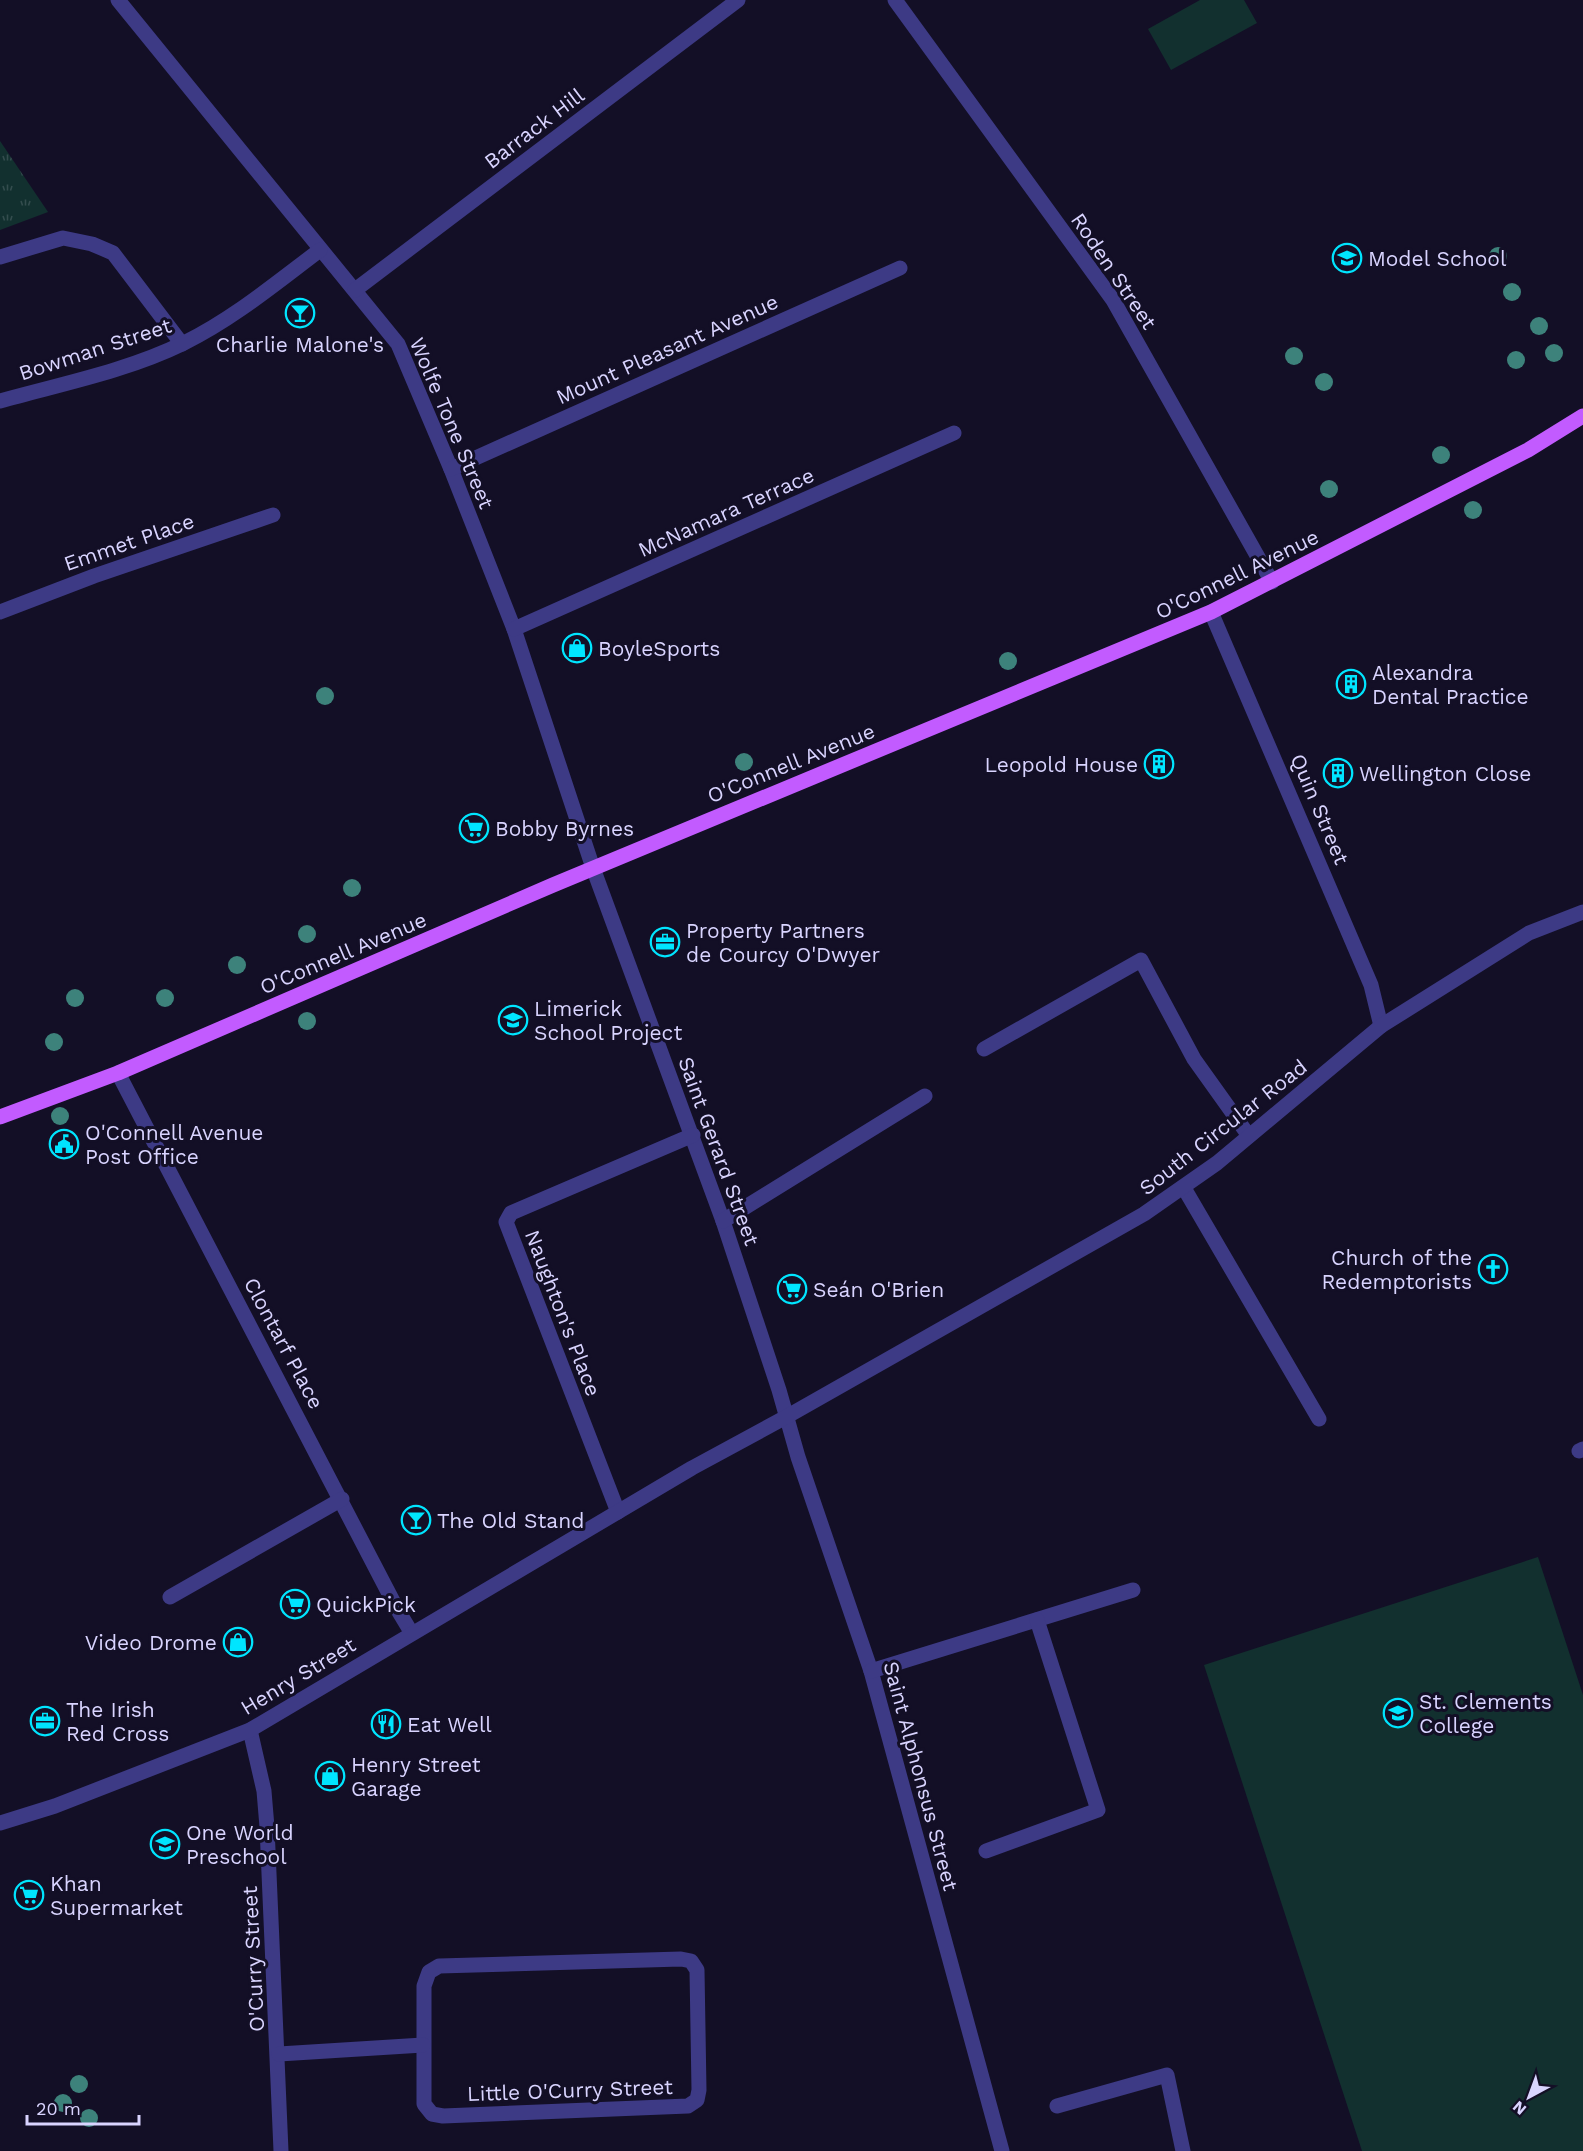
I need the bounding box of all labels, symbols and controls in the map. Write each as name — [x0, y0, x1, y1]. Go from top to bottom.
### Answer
street label: Barrack Hill — [479, 82, 589, 174]
street label: Roden Street — [1066, 208, 1162, 334]
school or university icon: Model School — [1331, 242, 1363, 274]
place label: Model School — [1368, 246, 1507, 271]
street label: Mount Pleasant Avenue — [552, 289, 782, 409]
bar icon: Charlie Malone's — [284, 297, 316, 329]
street label: Bowman Street — [16, 313, 175, 385]
place label: Charlie Malone's — [216, 332, 384, 357]
street label: Wolfe Tone Street — [405, 334, 499, 513]
street label: McNamara Terrace — [634, 462, 818, 562]
street label: Emmet Place — [61, 508, 197, 576]
street label: O'Connell Avenue — [1151, 524, 1323, 624]
shop icon: BoyleSports — [561, 632, 593, 664]
place label: BoyleSports — [598, 636, 720, 661]
place label: Alexandra Dental Practice — [1372, 660, 1529, 709]
building icon: Alexandra Dental Practice — [1335, 668, 1367, 700]
street label: O'Connell Avenue — [704, 718, 878, 808]
building icon: Leopold House — [1143, 748, 1175, 780]
street label: Quin Street — [1286, 750, 1355, 868]
place label: Leopold House — [985, 752, 1138, 777]
building icon: Wellington Close — [1322, 757, 1354, 789]
place label: Wellington Close — [1359, 761, 1531, 786]
supermarket icon: Bobby Byrnes — [458, 812, 490, 844]
place label: Bobby Byrnes — [495, 816, 634, 841]
street label: O'Connell Avenue — [256, 907, 430, 999]
place label: Property Partners de Courcy O'Dwyer — [686, 918, 881, 967]
office icon: Property Partners de Courcy O'Dwyer — [649, 926, 681, 958]
place label: Limerick School Project — [534, 996, 682, 1045]
school or university icon: Limerick School Project — [497, 1004, 529, 1036]
street label: Saint Gerard Street — [673, 1053, 765, 1249]
street label: South Circular Road — [1134, 1054, 1312, 1200]
place label: O'Connell Avenue Post Office — [85, 1120, 263, 1169]
public building icon: O'Connell Avenue Post Office — [48, 1128, 80, 1160]
street label: Naughton's Place — [520, 1226, 606, 1400]
place label: Church of the Redemptorists — [1322, 1245, 1472, 1294]
church icon: Church of the Redemptorists — [1477, 1253, 1509, 1285]
street label: Clontarf Place — [239, 1273, 329, 1413]
supermarket icon: Seán O'Brien — [776, 1273, 808, 1305]
place label: Seán O'Brien — [813, 1277, 944, 1302]
bar icon: The Old Stand — [400, 1504, 432, 1536]
place label: The Old Stand — [437, 1508, 584, 1533]
supermarket icon: QuickPick — [279, 1588, 311, 1620]
place label: QuickPick — [316, 1592, 416, 1617]
shop icon: Video Drome — [222, 1626, 254, 1658]
place label: Video Drome — [85, 1630, 217, 1655]
street label: Henry Street — [236, 1632, 360, 1720]
street label: Saint Alphonsus Street — [878, 1659, 964, 1894]
place label: St. Clements College — [1419, 1689, 1552, 1738]
place label: The Irish Red Cross — [66, 1697, 169, 1746]
school or university icon: St. Clements College — [1382, 1697, 1414, 1729]
office icon: The Irish Red Cross — [29, 1705, 61, 1737]
restaurant icon: Eat Well — [370, 1708, 402, 1740]
place label: Eat Well — [407, 1712, 492, 1737]
place label: Henry Street Garage — [351, 1752, 481, 1801]
shop icon: Henry Street Garage — [314, 1760, 346, 1792]
place label: One World Preschool — [186, 1820, 294, 1869]
school or university icon: One World Preschool — [149, 1828, 181, 1860]
place label: Khan Supermarket — [50, 1871, 183, 1920]
supermarket icon: Khan Supermarket — [13, 1879, 45, 1911]
street label: O'Curry Street — [237, 1885, 269, 2032]
north arrow — [1499, 2067, 1559, 2127]
street label: Little O'Curry Street — [467, 2074, 674, 2106]
scale bar — [27, 2088, 140, 2126]
text: N — [1509, 2097, 1530, 2119]
text: 20 m — [36, 2098, 81, 2119]

